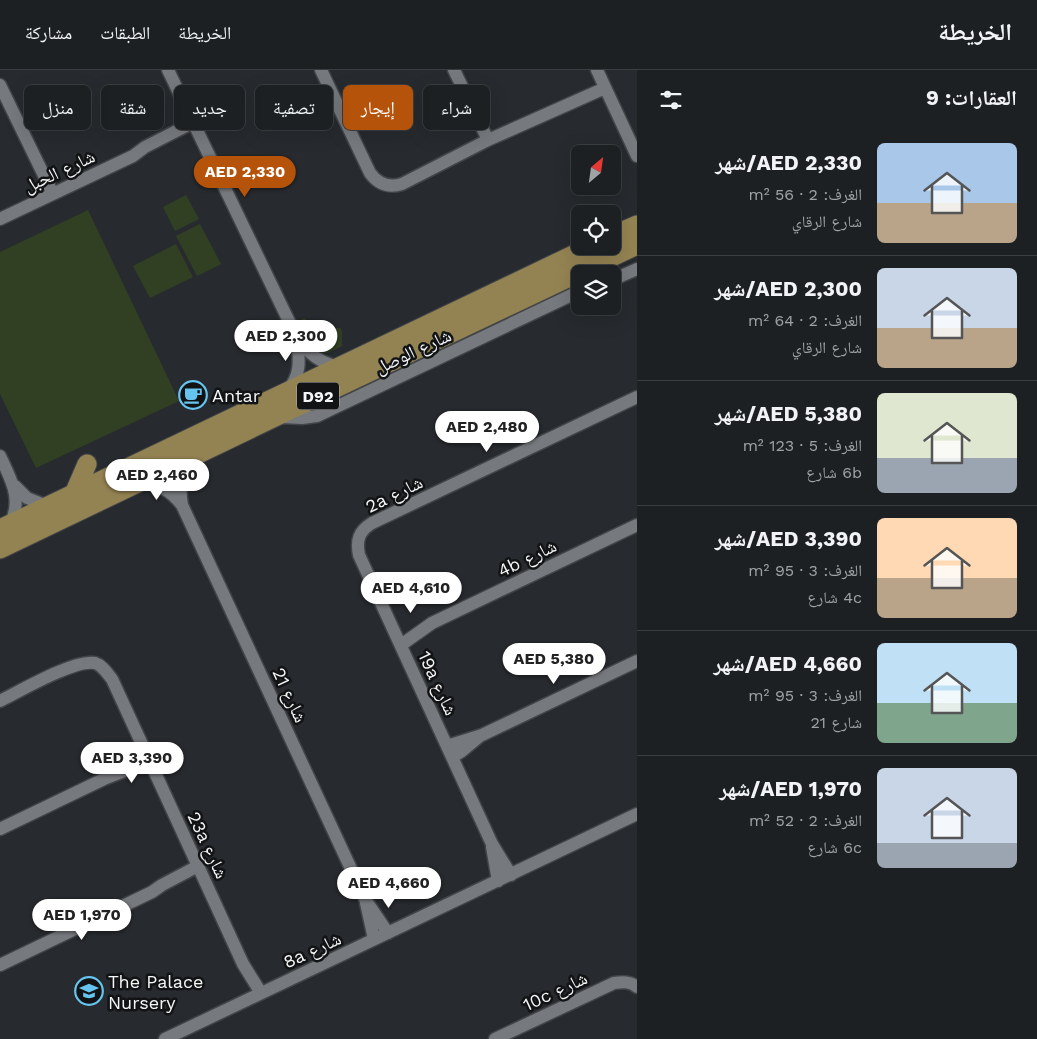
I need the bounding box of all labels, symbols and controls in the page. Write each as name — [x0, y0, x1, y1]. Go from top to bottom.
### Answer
text: الخريطة — [938, 18, 1012, 46]
text: مشاركة — [25, 22, 72, 43]
text: الطبقات — [100, 22, 150, 43]
text: الخريطة — [178, 22, 231, 43]
chip: منزل — [24, 85, 91, 130]
chip: شقة — [101, 85, 164, 130]
chip: جديد — [174, 85, 245, 130]
chip: تصفية — [255, 85, 333, 130]
chip: إيجار — [343, 85, 413, 130]
chip: شراء — [423, 85, 490, 130]
text: العقارات: 9 — [926, 85, 1017, 110]
icon: filters — [657, 86, 685, 114]
street label: شارع الحبل — [20, 145, 98, 198]
north arrow — [571, 145, 621, 195]
map controls — [571, 145, 621, 315]
text: AED 2,330/شهر — [715, 150, 862, 175]
pin: AED 2,330 — [188, 156, 302, 198]
text: AED 2,330 — [205, 162, 285, 181]
icon: home — [917, 163, 977, 223]
text: الغرف: 2 · 56 m² — [748, 185, 862, 204]
button: locate — [571, 205, 621, 255]
text: شارع الرقاي — [792, 212, 862, 231]
button: layers — [571, 265, 621, 315]
text: AED 2,300/شهر — [714, 276, 862, 301]
icon: home — [917, 288, 977, 348]
text: الغرف: 2 · 64 m² — [748, 311, 862, 330]
pin: AED 2,300 — [229, 320, 343, 362]
street label: شارع الوصل — [372, 324, 455, 379]
text: AED 2,300 — [245, 326, 327, 345]
text: شارع الرقاي — [792, 338, 862, 357]
cafe icon: Antar — [178, 380, 208, 410]
road number: D92 — [297, 382, 339, 410]
place label: Antar — [212, 385, 260, 406]
text: AED 5,380/شهر — [715, 401, 862, 426]
pin: AED 2,480 — [430, 410, 544, 453]
icon: home — [917, 413, 977, 473]
text: AED 2,480 — [446, 417, 528, 436]
text: الغرف: 5 · 123 m² — [743, 436, 862, 455]
pin: AED 2,460 — [100, 458, 214, 501]
text: 6b شارع — [806, 463, 862, 482]
text: AED 2,460 — [116, 465, 198, 484]
street label: 2a شارع — [362, 471, 426, 518]
text: AED 3,390/شهر — [715, 526, 862, 551]
street label: 4b شارع — [494, 535, 560, 582]
icon: home — [917, 538, 977, 598]
text: الغرف: 3 · 95 m² — [748, 561, 862, 580]
pin: AED 4,610 — [354, 572, 468, 614]
text: AED 4,610 — [372, 578, 450, 597]
text: 4c شارع — [807, 588, 862, 607]
pin: AED 5,380 — [497, 642, 611, 685]
street label: 19a شارع — [413, 648, 462, 719]
text: AED 5,380 — [514, 649, 594, 668]
text: AED 4,660/شهر — [713, 651, 862, 676]
icon: home — [917, 663, 977, 723]
street label: شارع 21 — [267, 664, 312, 726]
text: الغرف: 3 · 95 m² — [748, 686, 862, 705]
text: شارع 21 — [811, 713, 862, 732]
pin: AED 3,390 — [75, 742, 189, 784]
text: AED 3,390 — [92, 748, 172, 767]
text: AED 1,970/شهر — [719, 776, 862, 801]
icon: home — [917, 788, 977, 848]
street label: 23a شارع — [183, 808, 233, 882]
text: الغرف: 2 · 52 m² — [749, 811, 862, 830]
text: 6c شارع — [807, 838, 862, 857]
pin: AED 4,660 — [332, 866, 446, 909]
text: AED 4,660 — [348, 873, 430, 892]
pin: AED 1,970 — [25, 898, 139, 941]
text: AED 1,970 — [43, 905, 121, 924]
street label: 8a شارع — [280, 928, 345, 973]
street label: 10c شارع — [519, 967, 591, 1016]
place label: The Palace Nursery — [108, 971, 204, 1013]
school or university icon: The Palace Nursery — [74, 976, 104, 1006]

